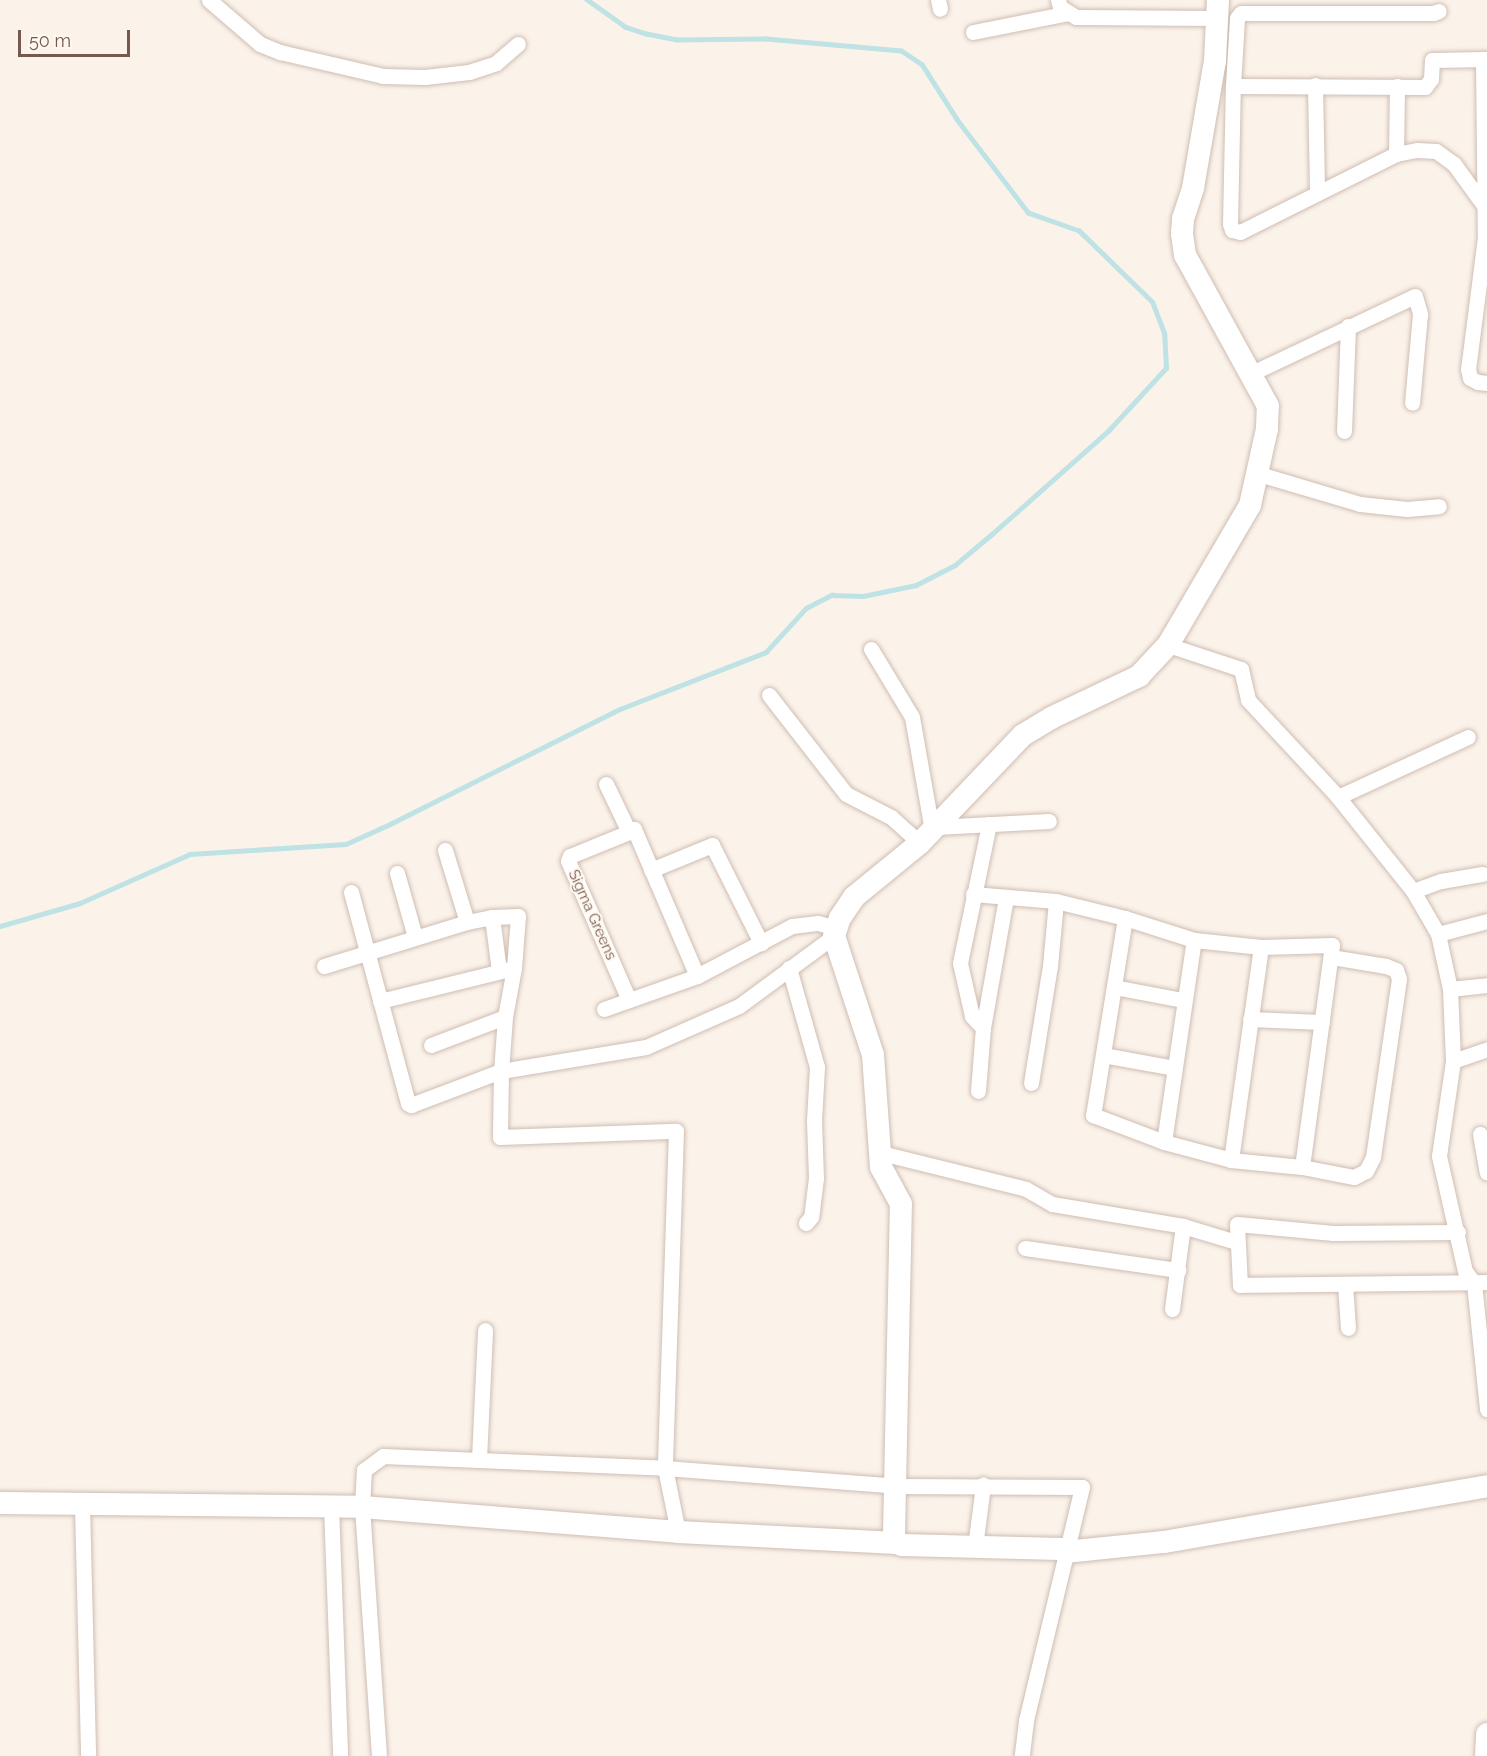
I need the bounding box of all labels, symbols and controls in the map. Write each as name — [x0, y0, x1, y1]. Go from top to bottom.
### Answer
scale bar — [21, 18, 134, 56]
text: 50 m — [29, 30, 71, 51]
street label: Sigma Greens — [564, 867, 620, 963]

